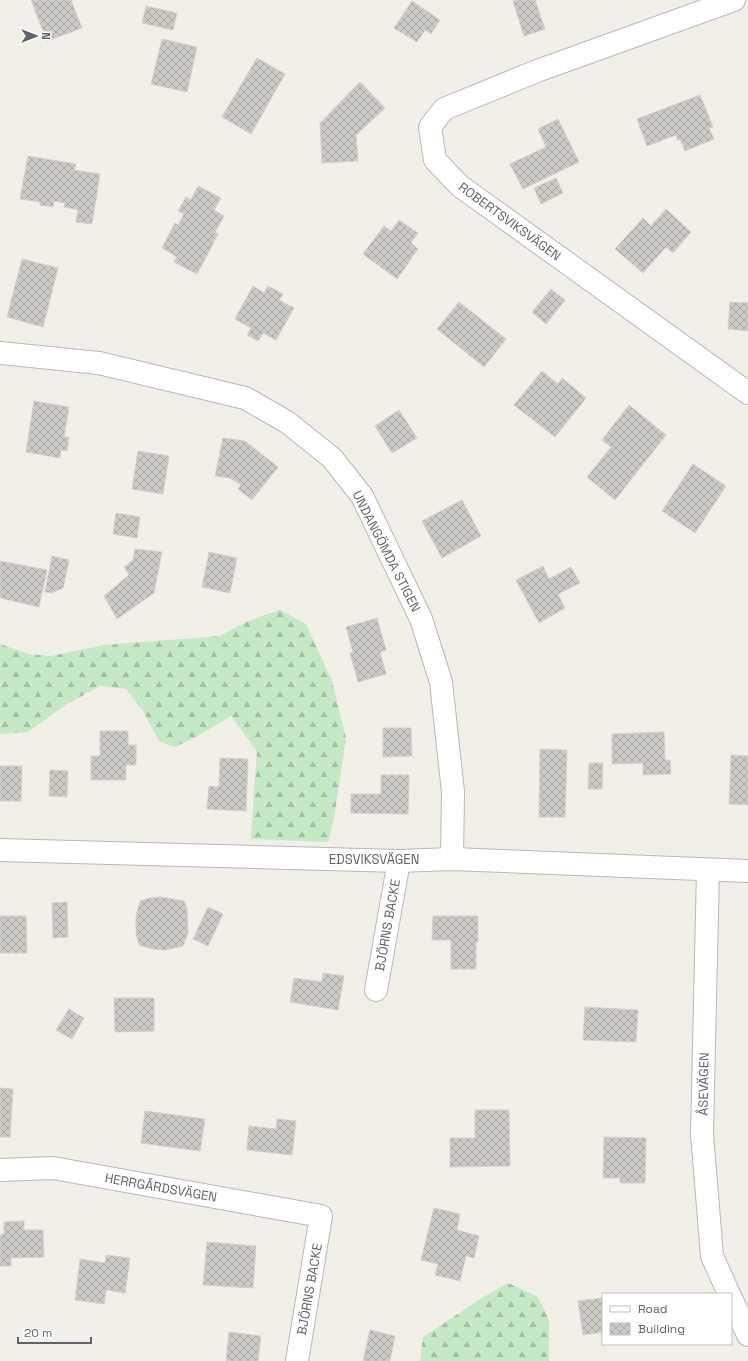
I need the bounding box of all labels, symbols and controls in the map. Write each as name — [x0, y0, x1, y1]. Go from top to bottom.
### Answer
north arrow — [16, 16, 56, 56]
text: N — [39, 32, 53, 40]
street label: ROBERTSVIKSVÄGEN — [455, 178, 564, 264]
street label: UNDANGÖMDA STIGEN — [349, 488, 425, 615]
street label: EDSVIKSVÄGEN — [329, 851, 419, 868]
street label: BJÖRNS BACKE — [371, 878, 404, 972]
street label: ÅSEVÄGEN — [694, 1052, 713, 1116]
street label: HERRGÅRDSVÄGEN — [103, 1169, 218, 1206]
street label: BJÖRNS BACKE — [293, 1242, 326, 1336]
legend — [602, 1293, 732, 1345]
text: Road — [638, 1301, 667, 1317]
scale bar — [18, 1319, 91, 1345]
text: Building — [638, 1321, 685, 1337]
text: 20 m — [24, 1325, 52, 1341]

